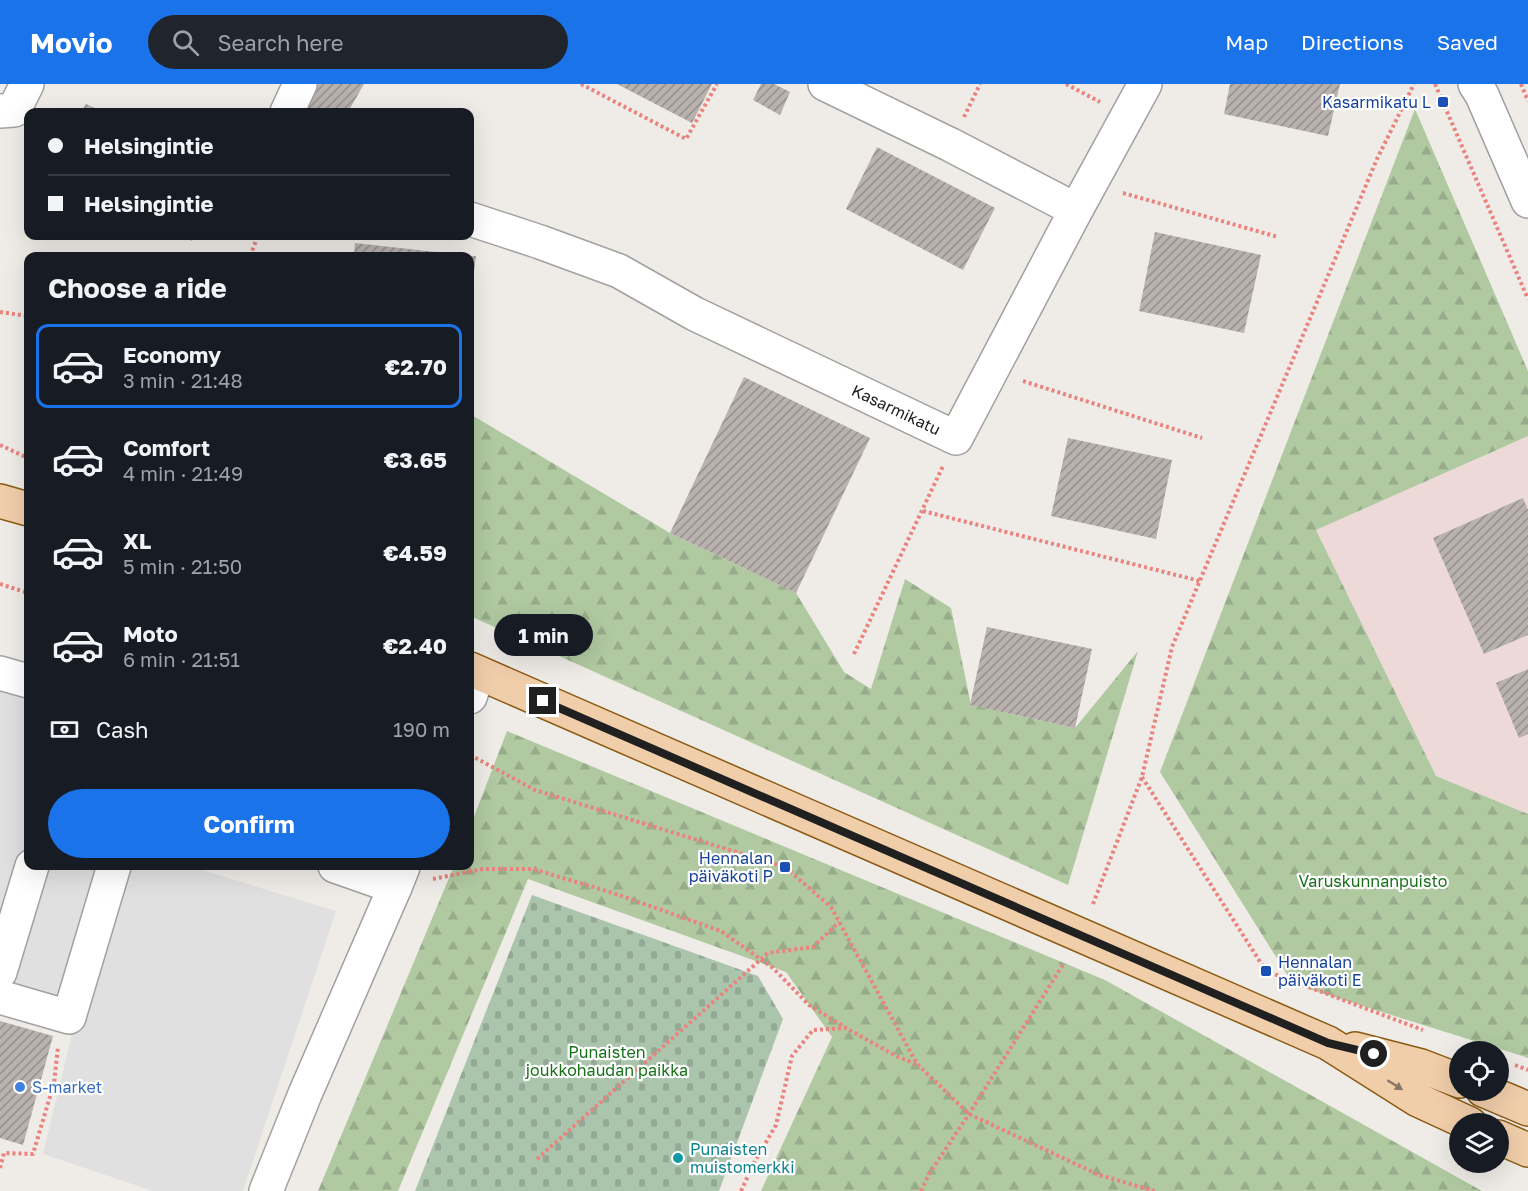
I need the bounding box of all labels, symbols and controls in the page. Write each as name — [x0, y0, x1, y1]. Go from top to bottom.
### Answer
search box — [148, 15, 568, 69]
text: Movio — [30, 26, 112, 59]
icon: search — [169, 26, 202, 59]
text: Search here — [217, 29, 344, 56]
text: Map — [1225, 29, 1268, 55]
text: Directions — [1301, 29, 1404, 55]
text: Saved — [1437, 29, 1498, 55]
place label: Kasarmikatu L — [1322, 92, 1431, 112]
marker: Kasarmikatu L — [1436, 95, 1450, 109]
text: Helsingintie — [84, 132, 213, 159]
text: Helsingintie — [84, 190, 213, 217]
text: Choose a ride — [48, 272, 227, 304]
icon: car — [51, 339, 105, 393]
text: Economy — [123, 341, 221, 368]
text: €2.70 — [385, 353, 447, 380]
text: 3 min · 21:48 — [123, 368, 243, 392]
street label: Kasarmikatu — [849, 380, 944, 439]
icon: car — [51, 432, 105, 486]
text: Comfort — [123, 434, 210, 461]
text: €3.65 — [384, 446, 447, 473]
text: 4 min · 21:49 — [123, 461, 243, 485]
icon: car — [51, 525, 105, 579]
text: XL — [123, 527, 151, 554]
text: €4.59 — [383, 539, 447, 566]
text: 5 min · 21:50 — [123, 554, 242, 578]
callout: 1 min — [494, 614, 592, 656]
icon: car — [51, 618, 105, 672]
text: Moto — [123, 620, 178, 647]
text: 1 min — [518, 623, 569, 647]
text: €2.40 — [383, 632, 447, 659]
text: 6 min · 21:51 — [123, 647, 240, 671]
route end — [529, 687, 556, 714]
icon: cash — [48, 713, 81, 746]
text: Cash — [96, 716, 149, 743]
text: 190 m — [393, 717, 450, 741]
button: Confirm — [48, 789, 450, 858]
place label: Hennalan päiväkoti P — [689, 848, 773, 886]
marker: Hennalan päiväkoti P — [778, 860, 792, 874]
park label: Varuskunnanpuisto — [1299, 871, 1447, 891]
place label: Hennalan päiväkoti E — [1278, 952, 1362, 990]
marker: Hennalan päiväkoti E — [1259, 964, 1273, 978]
route start — [1360, 1040, 1387, 1067]
map controls — [1449, 1041, 1509, 1173]
button: locate — [1449, 1041, 1509, 1101]
park label: Punaisten joukkohaudan paikka — [525, 1042, 688, 1080]
place label: S-market — [32, 1077, 102, 1097]
one-way arrow — [1387, 1079, 1403, 1090]
marker: S-market — [13, 1080, 27, 1094]
button: layers — [1449, 1113, 1509, 1173]
place label: Punaisten muistomerkki — [690, 1139, 795, 1177]
marker: Punaisten muistomerkki — [671, 1151, 685, 1165]

